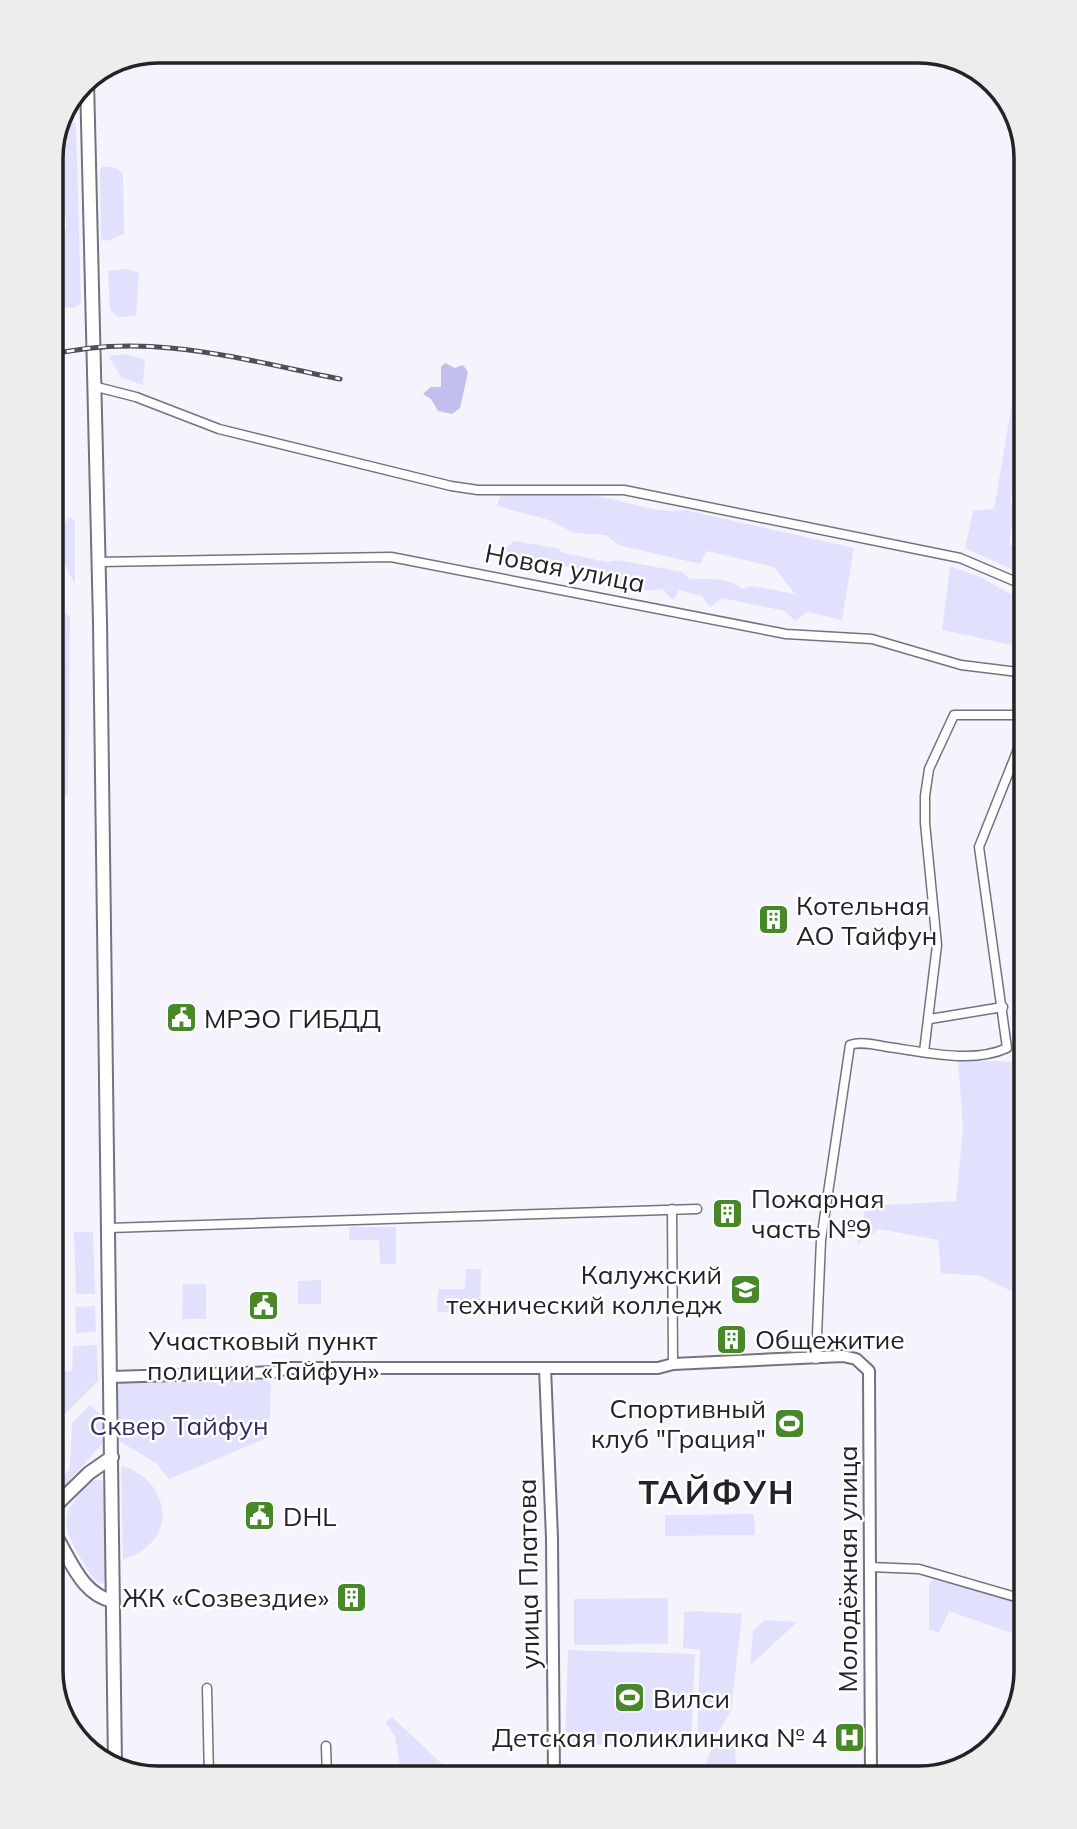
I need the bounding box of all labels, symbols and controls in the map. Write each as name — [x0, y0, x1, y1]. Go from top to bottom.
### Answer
street label: Новая улица — [482, 536, 648, 600]
place label: Котельная АО Тайфун — [796, 889, 937, 952]
building icon: Котельная АО Тайфун — [756, 903, 790, 937]
public building icon: МРЭО ГИБДД — [164, 1001, 198, 1035]
place label: МРЭО ГИБДД — [204, 1002, 381, 1035]
place label: Пожарная часть №9 — [751, 1182, 884, 1245]
building icon: Пожарная часть №9 — [711, 1196, 745, 1230]
place label: Калужский технический колледж — [446, 1258, 722, 1321]
school or university icon: Калужский технический колледж — [728, 1272, 762, 1306]
public building icon: Участковый пункт полиции «Тайфун» — [246, 1288, 280, 1322]
building icon: Общежитие — [715, 1322, 749, 1356]
place label: Общежитие — [755, 1323, 905, 1356]
place label: Участковый пункт полиции «Тайфун» — [147, 1324, 379, 1387]
place label: Спортивный клуб "Грация" — [591, 1392, 766, 1455]
sports icon: Спортивный клуб "Грация" — [772, 1406, 806, 1440]
park label: Сквер Тайфун — [89, 1409, 269, 1442]
street label: Молодёжная улица — [831, 1446, 864, 1692]
district label: ТАЙФУН — [638, 1471, 796, 1512]
street label: улица Платова — [510, 1478, 546, 1670]
public building icon: DHL — [243, 1499, 277, 1533]
place label: DHL — [283, 1500, 337, 1533]
building icon: ЖК «Созвездие» — [335, 1580, 369, 1614]
place label: ЖК «Созвездие» — [122, 1581, 329, 1614]
sports icon: Вилси — [613, 1681, 647, 1715]
place label: Вилси — [653, 1682, 730, 1715]
hospital icon: Детская поликлиника № 4 — [833, 1720, 867, 1754]
place label: Детская поликлиника № 4 — [492, 1721, 827, 1754]

